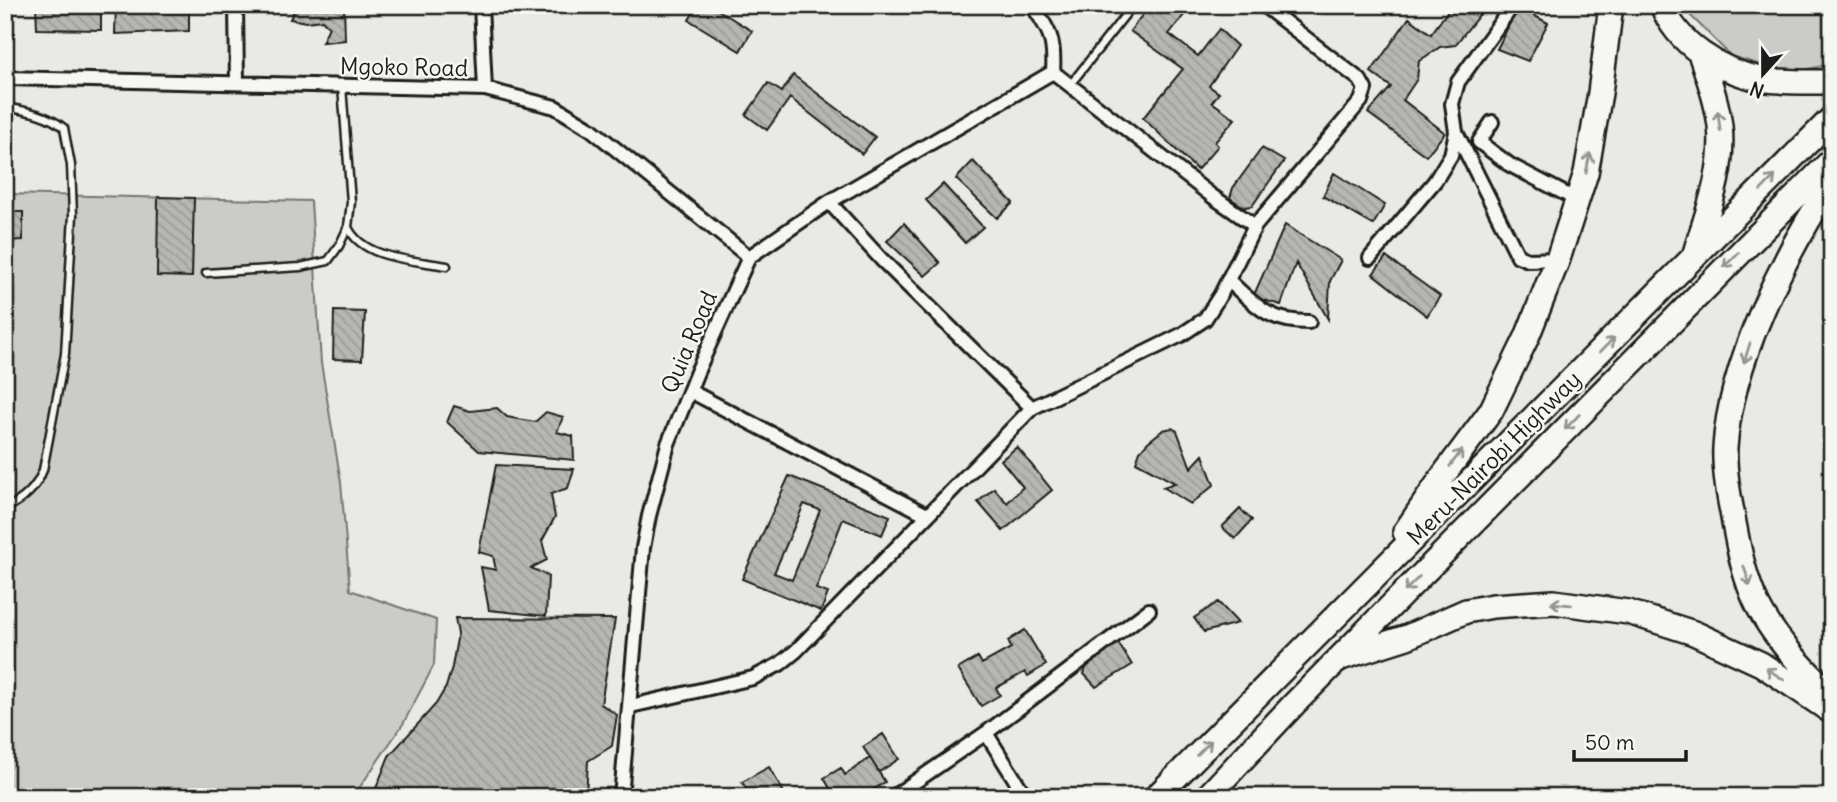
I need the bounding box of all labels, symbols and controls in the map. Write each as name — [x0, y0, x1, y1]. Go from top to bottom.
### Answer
north arrow — [1728, 38, 1798, 108]
street label: Mgoko Road — [340, 51, 468, 82]
text: N — [1746, 76, 1767, 103]
one-way arrow — [1712, 110, 1725, 133]
one-way arrow — [1582, 152, 1595, 175]
one-way arrow — [1759, 175, 1776, 192]
one-way arrow — [1723, 251, 1740, 268]
street label: Quia Road — [654, 286, 723, 397]
one-way arrow — [1599, 336, 1616, 353]
one-way arrow — [1740, 342, 1753, 364]
street label: Meru-Nairobi Highway — [1401, 365, 1587, 551]
one-way arrow — [1563, 414, 1580, 431]
one-way arrow — [1449, 449, 1463, 468]
one-way arrow — [1742, 564, 1754, 586]
one-way arrow — [1404, 576, 1421, 593]
one-way arrow — [1550, 597, 1573, 610]
one-way arrow — [1766, 666, 1785, 681]
scale bar — [1574, 718, 1686, 762]
text: 50 m — [1585, 729, 1634, 756]
one-way arrow — [1196, 740, 1213, 757]

